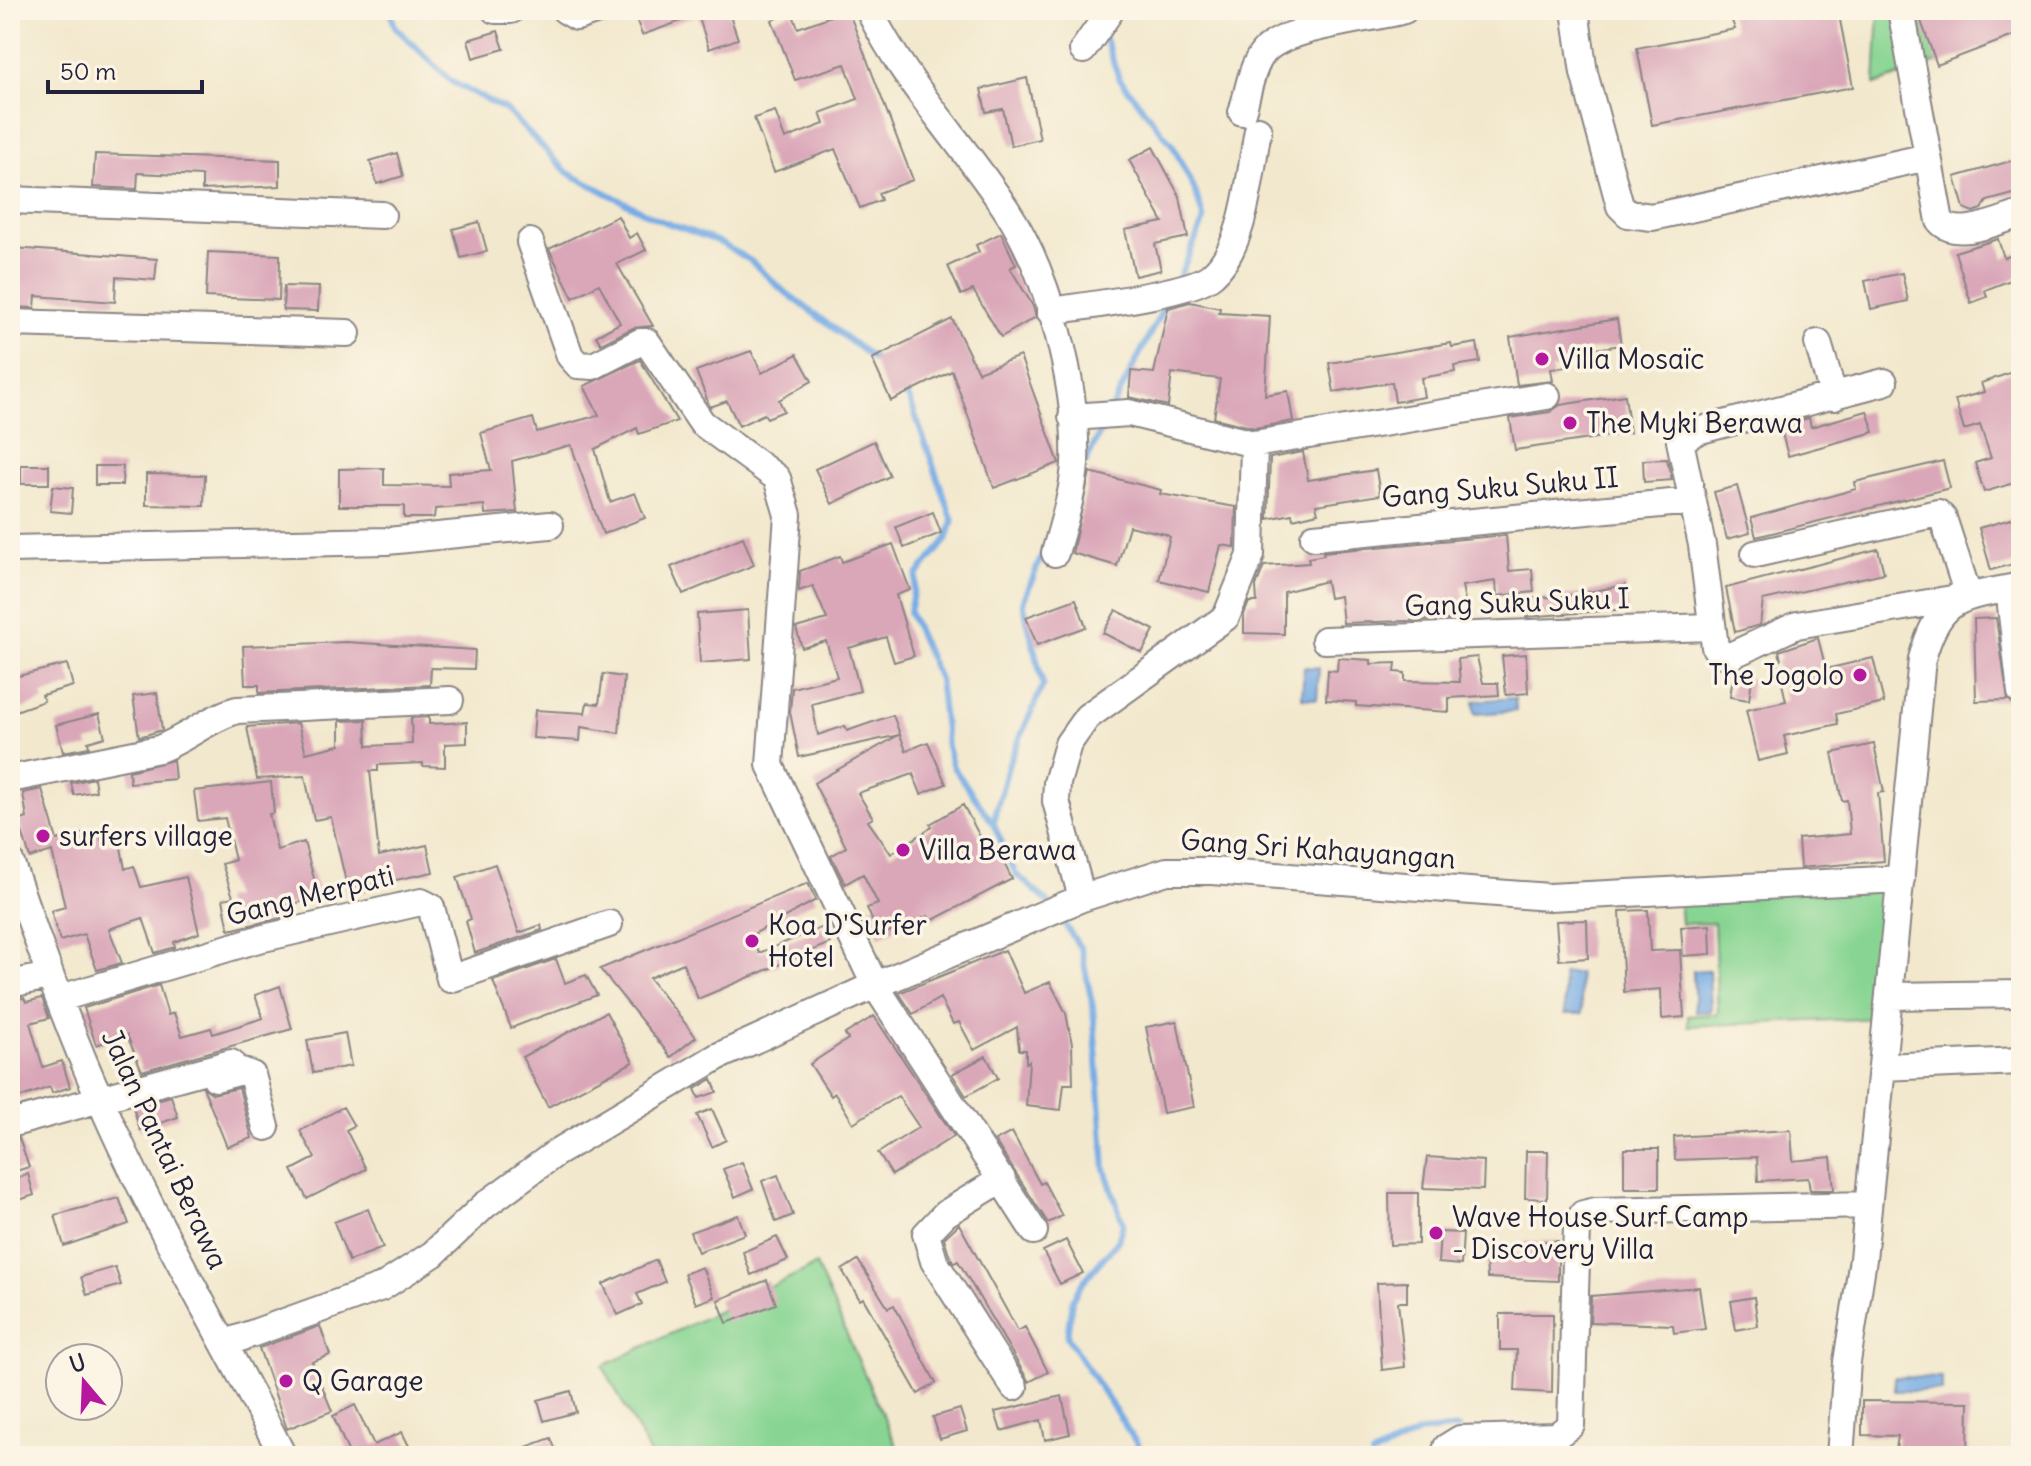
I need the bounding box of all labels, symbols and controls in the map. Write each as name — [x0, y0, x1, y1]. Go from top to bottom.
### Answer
scale bar — [48, 44, 202, 94]
text: 50 m — [60, 56, 116, 86]
place label: Villa Mosaïc — [1558, 341, 1704, 377]
marker: Villa Mosaïc — [1533, 350, 1551, 368]
place label: The Myki Berawa — [1586, 405, 1803, 441]
marker: The Myki Berawa — [1561, 414, 1579, 432]
street label: Gang Suku Suku II — [1380, 459, 1620, 515]
street label: Gang Suku Suku I — [1404, 580, 1630, 624]
place label: The Jogolo — [1708, 657, 1844, 693]
marker: The Jogolo — [1851, 666, 1869, 684]
place label: surfers village — [59, 818, 233, 854]
street label: Gang Sri Kahayangan — [1179, 821, 1457, 877]
marker: surfers village — [34, 827, 52, 845]
place label: Villa Berawa — [919, 832, 1077, 868]
marker: Villa Berawa — [894, 841, 912, 859]
street label: Gang Merpati — [222, 857, 398, 933]
place label: Koa D'Surfer Hotel — [768, 907, 927, 975]
marker: Koa D'Surfer Hotel — [743, 932, 761, 950]
street label: Jalan Pantai Berawa — [94, 1023, 236, 1275]
place label: Wave House Surf Camp - Discovery Villa — [1452, 1199, 1748, 1267]
marker: Wave House Surf Camp - Discovery Villa — [1427, 1224, 1445, 1242]
north arrow — [44, 1342, 124, 1422]
text: U — [66, 1347, 89, 1379]
place label: Q Garage — [302, 1363, 424, 1399]
marker: Q Garage — [277, 1372, 295, 1390]

